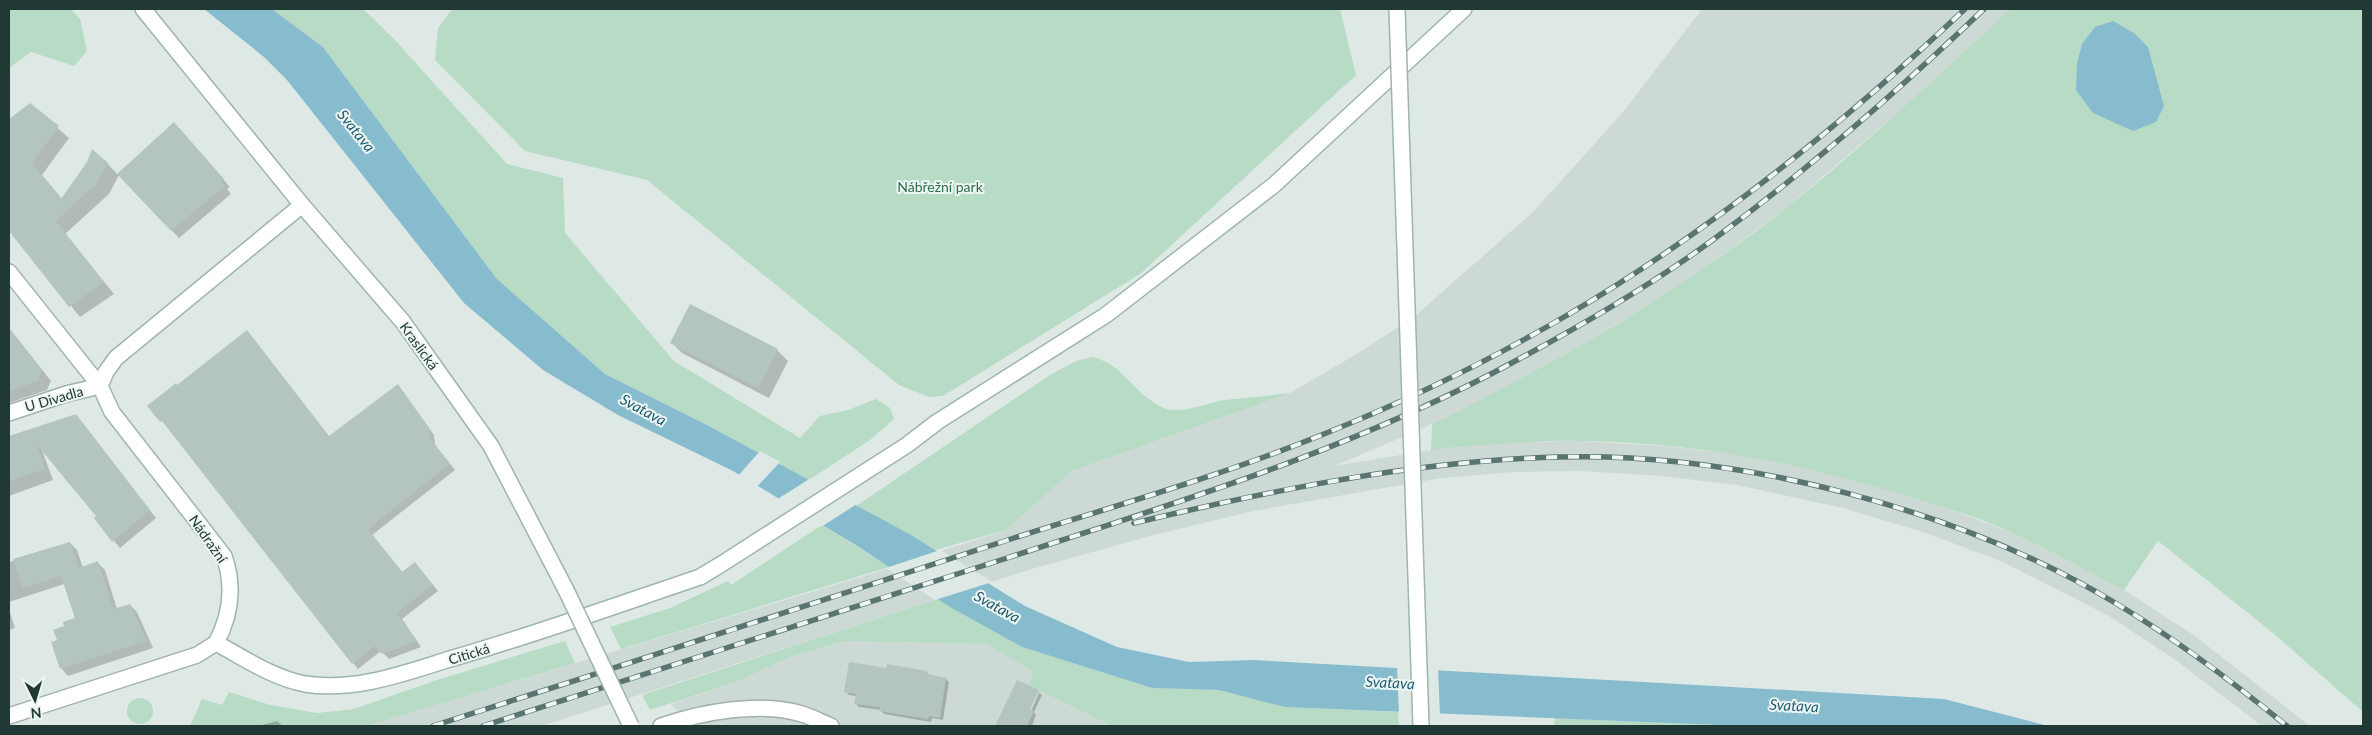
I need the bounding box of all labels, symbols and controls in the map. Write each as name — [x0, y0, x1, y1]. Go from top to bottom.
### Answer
water label: Svatava — [334, 106, 379, 155]
park label: Nábřežní park — [897, 178, 984, 195]
street label: Kraslická — [396, 319, 442, 373]
street label: U Divadla — [23, 382, 85, 415]
water label: Svatava — [617, 390, 670, 429]
street label: Nádražní — [186, 511, 231, 567]
water label: Svatava — [972, 586, 1024, 626]
street label: Citická — [446, 639, 492, 668]
water label: Svatava — [1365, 672, 1415, 692]
north arrow — [10, 675, 60, 725]
water label: Svatava — [1769, 695, 1819, 715]
text: N — [30, 705, 42, 722]

